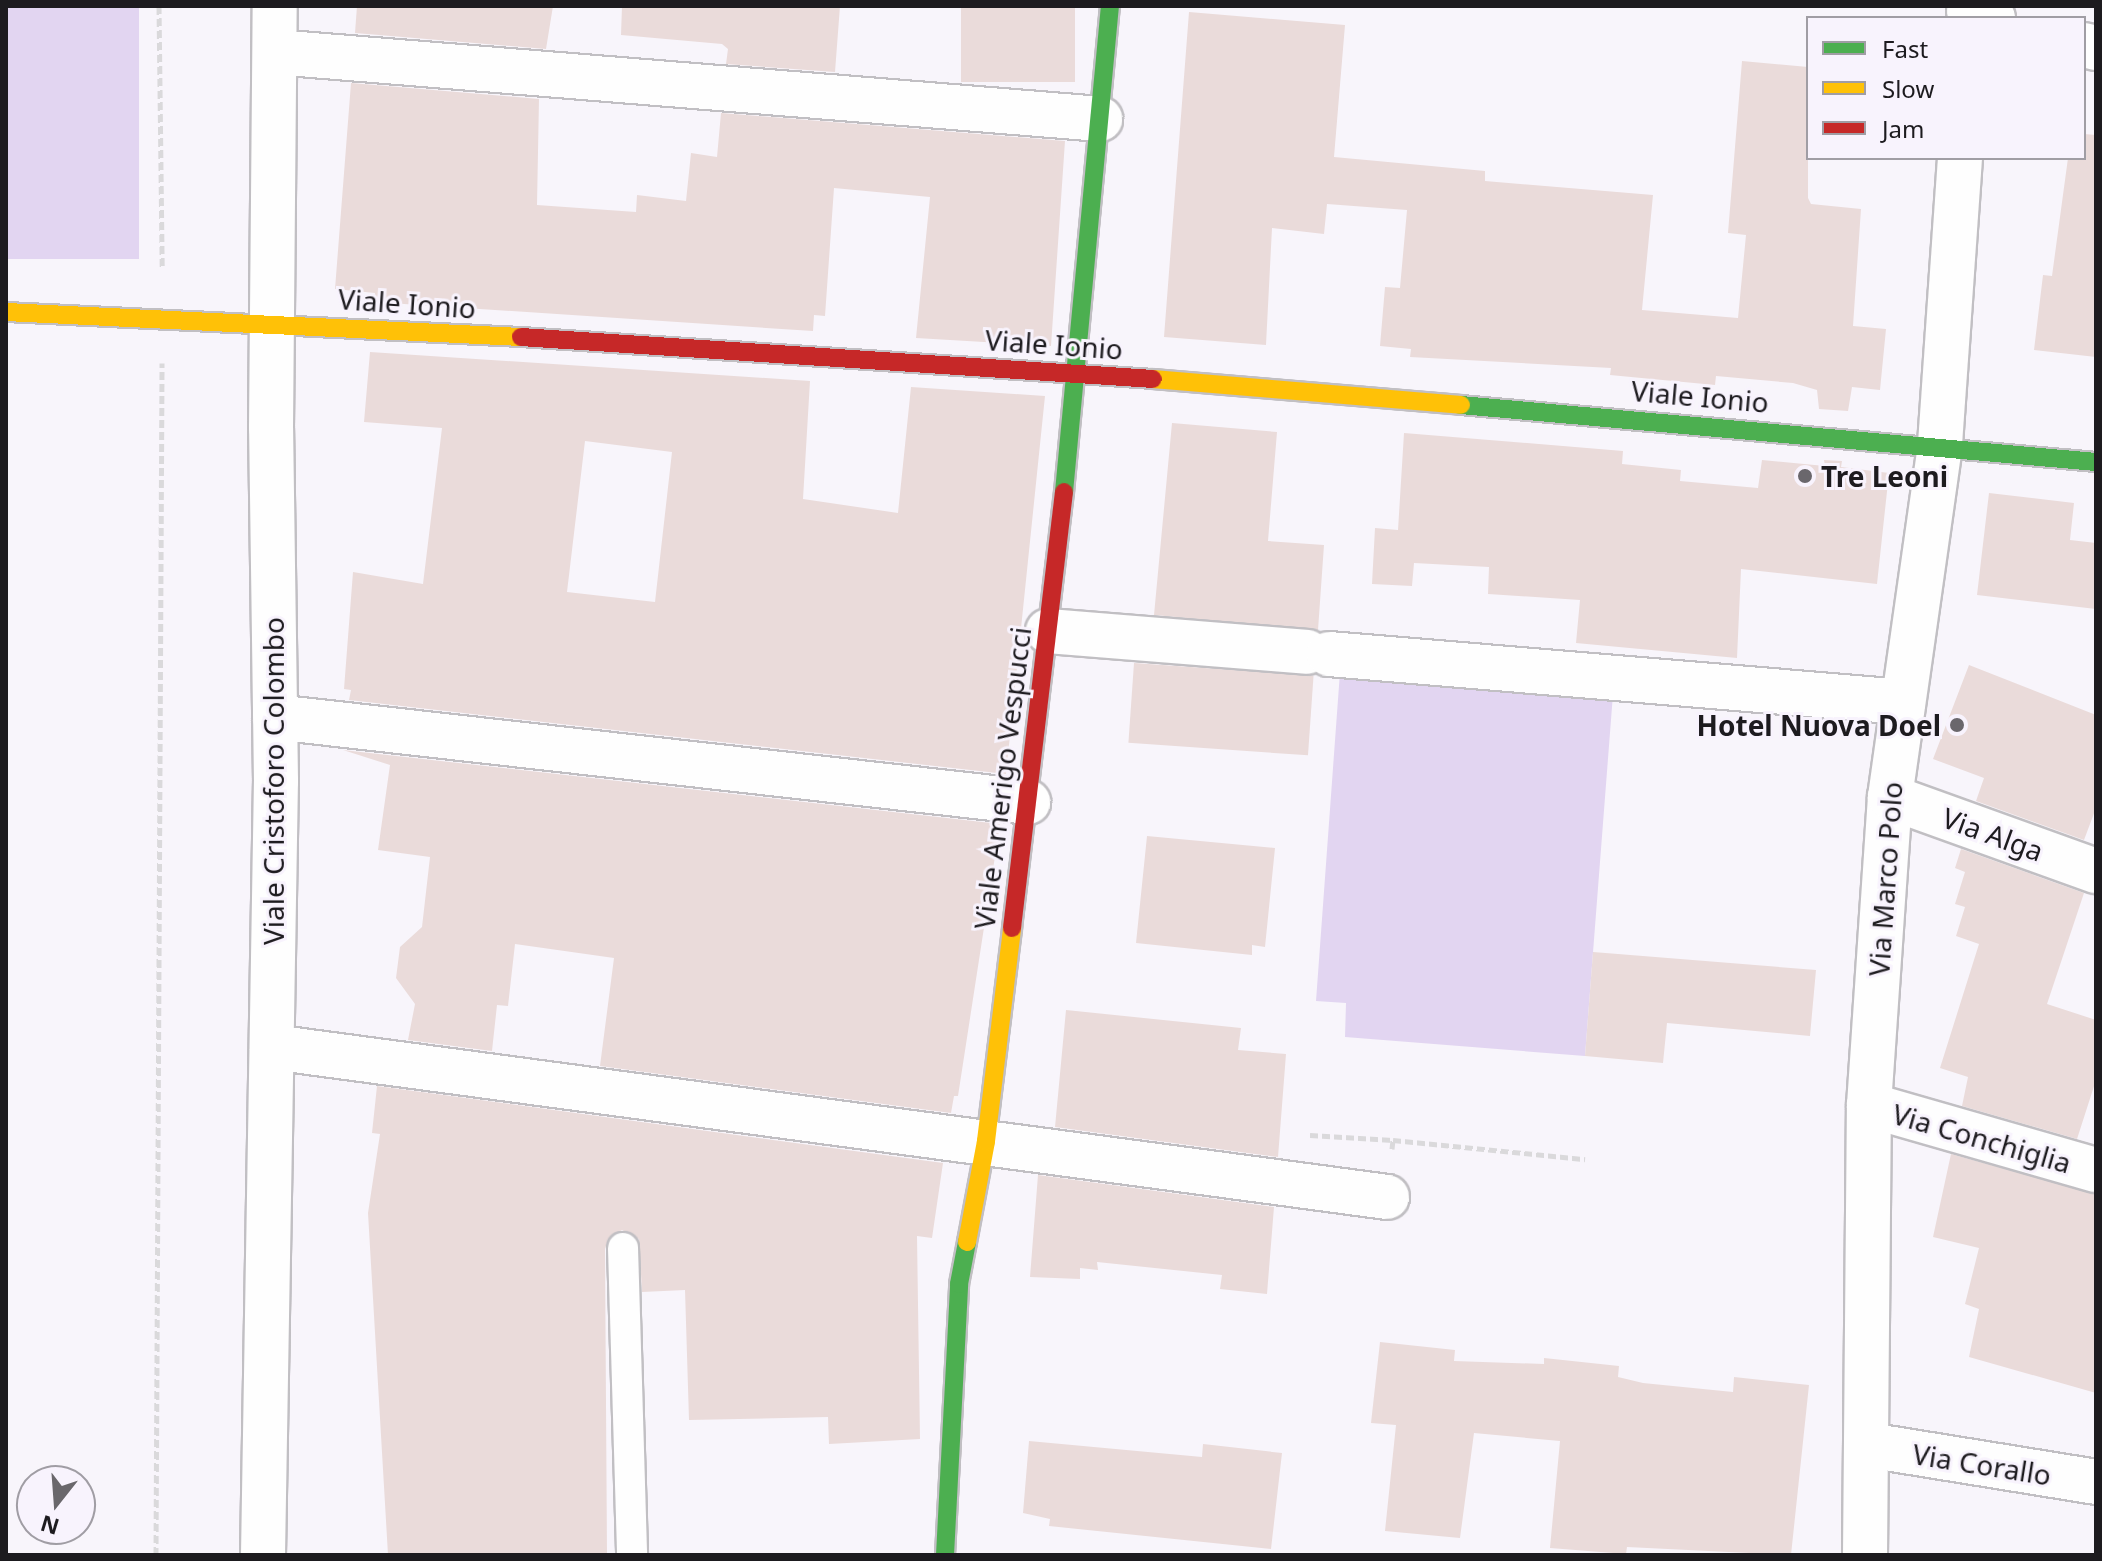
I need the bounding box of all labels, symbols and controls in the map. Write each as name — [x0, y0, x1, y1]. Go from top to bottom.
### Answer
legend — [1806, 16, 2086, 160]
text: Fast — [1882, 32, 1928, 65]
text: Slow — [1882, 72, 1934, 105]
text: Jam — [1882, 112, 1924, 145]
street label: Viale Ionio — [337, 281, 477, 325]
street label: Viale Ionio — [984, 322, 1124, 366]
street label: Viale Ionio — [1630, 373, 1770, 419]
place label: Tre Leoni — [1821, 459, 1948, 493]
marker: Tre Leoni — [1796, 467, 1814, 485]
street label: Viale Cristoforo Colombo — [256, 617, 290, 945]
street label: Viale Amerigo Vespucci — [967, 625, 1037, 931]
place label: Hotel Nuova Doel — [1697, 708, 1941, 742]
marker: Hotel Nuova Doel — [1948, 716, 1966, 734]
street label: Via Marco Polo — [1861, 781, 1909, 977]
street label: Via Alga — [1938, 800, 2048, 868]
street label: Via Conchiglia — [1889, 1096, 2075, 1180]
street label: Via Corallo — [1910, 1436, 2054, 1492]
north arrow — [16, 1465, 96, 1545]
text: N — [37, 1509, 63, 1543]

